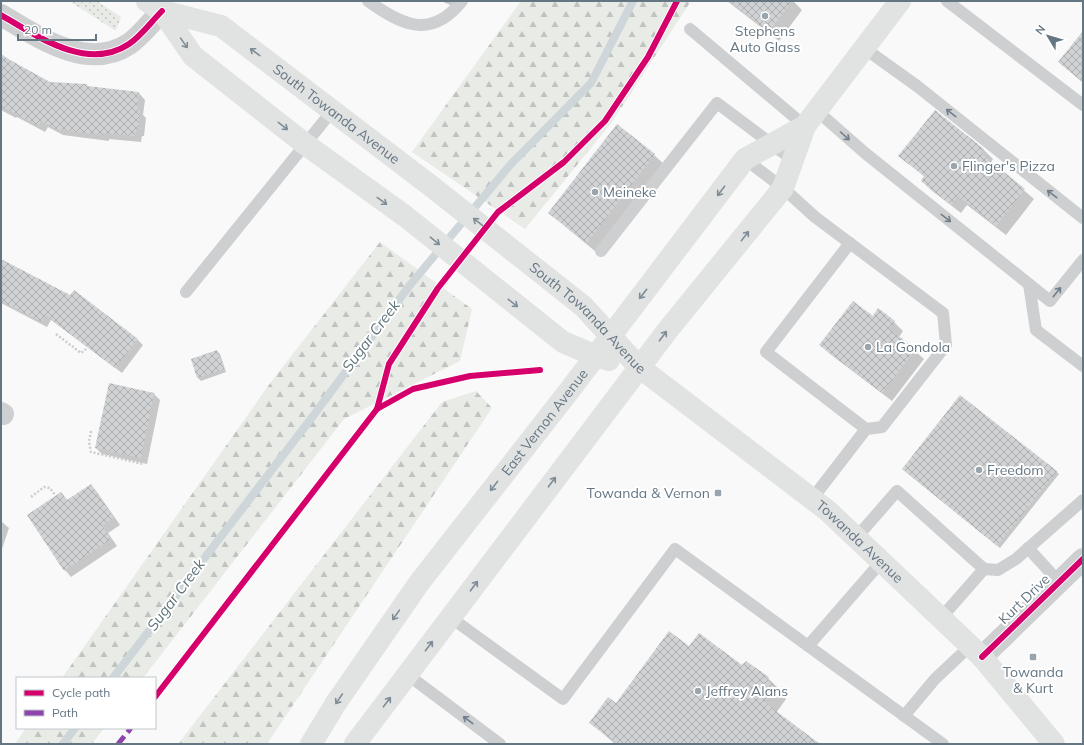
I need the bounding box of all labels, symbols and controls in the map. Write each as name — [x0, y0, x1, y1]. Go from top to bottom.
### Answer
marker: Stephens Auto Glass — [760, 11, 770, 21]
scale bar — [18, 16, 96, 42]
north arrow — [1028, 16, 1068, 56]
text: 20 m — [24, 22, 52, 37]
place label: Stephens Auto Glass — [730, 22, 800, 56]
text: N — [1032, 22, 1048, 37]
one-way arrow — [180, 37, 188, 48]
one-way arrow — [250, 48, 261, 57]
street label: South Towanda Avenue — [269, 60, 403, 168]
one-way arrow — [945, 109, 956, 117]
one-way arrow — [278, 122, 289, 131]
one-way arrow — [840, 131, 850, 141]
place label: Flinger's Pizza — [962, 157, 1055, 175]
marker: Flinger's Pizza — [949, 161, 959, 171]
place label: Meineke — [603, 183, 656, 201]
one-way arrow — [717, 185, 726, 196]
marker: Meineke — [590, 187, 600, 197]
one-way arrow — [1047, 189, 1058, 198]
one-way arrow — [377, 196, 388, 205]
one-way arrow — [941, 214, 952, 222]
one-way arrow — [472, 218, 483, 226]
one-way arrow — [741, 230, 750, 241]
one-way arrow — [429, 236, 440, 245]
street label: South Towanda Avenue — [526, 258, 649, 378]
one-way arrow — [1053, 286, 1061, 297]
one-way arrow — [638, 288, 647, 299]
water label: Sugar Creek — [337, 295, 405, 375]
one-way arrow — [508, 299, 519, 308]
one-way arrow — [659, 331, 667, 342]
place label: La Gondola — [876, 338, 950, 356]
marker: La Gondola — [863, 342, 873, 352]
street label: East Vernon Avenue — [497, 365, 592, 479]
place label: Freedom — [987, 461, 1044, 479]
marker: Freedom — [974, 465, 984, 475]
one-way arrow — [548, 477, 556, 488]
one-way arrow — [490, 481, 499, 492]
place label: Towanda & Vernon — [587, 484, 710, 502]
marker: Towanda & Vernon — [713, 488, 723, 498]
street label: Towanda Avenue — [813, 496, 907, 587]
water label: Sugar Creek — [142, 554, 210, 634]
street label: Kurt Drive — [994, 570, 1054, 628]
one-way arrow — [470, 580, 478, 591]
one-way arrow — [392, 610, 400, 621]
one-way arrow — [425, 640, 433, 651]
marker: Towanda & Kurt — [1028, 652, 1038, 662]
place label: Towanda & Kurt — [1003, 663, 1063, 697]
legend — [16, 677, 156, 729]
place label: Jeffrey Alans — [706, 682, 788, 700]
text: Cycle path — [52, 685, 110, 700]
marker: Jeffrey Alans — [693, 686, 703, 696]
one-way arrow — [335, 693, 343, 704]
one-way arrow — [382, 696, 391, 707]
text: Path — [52, 705, 78, 720]
one-way arrow — [463, 716, 474, 725]

